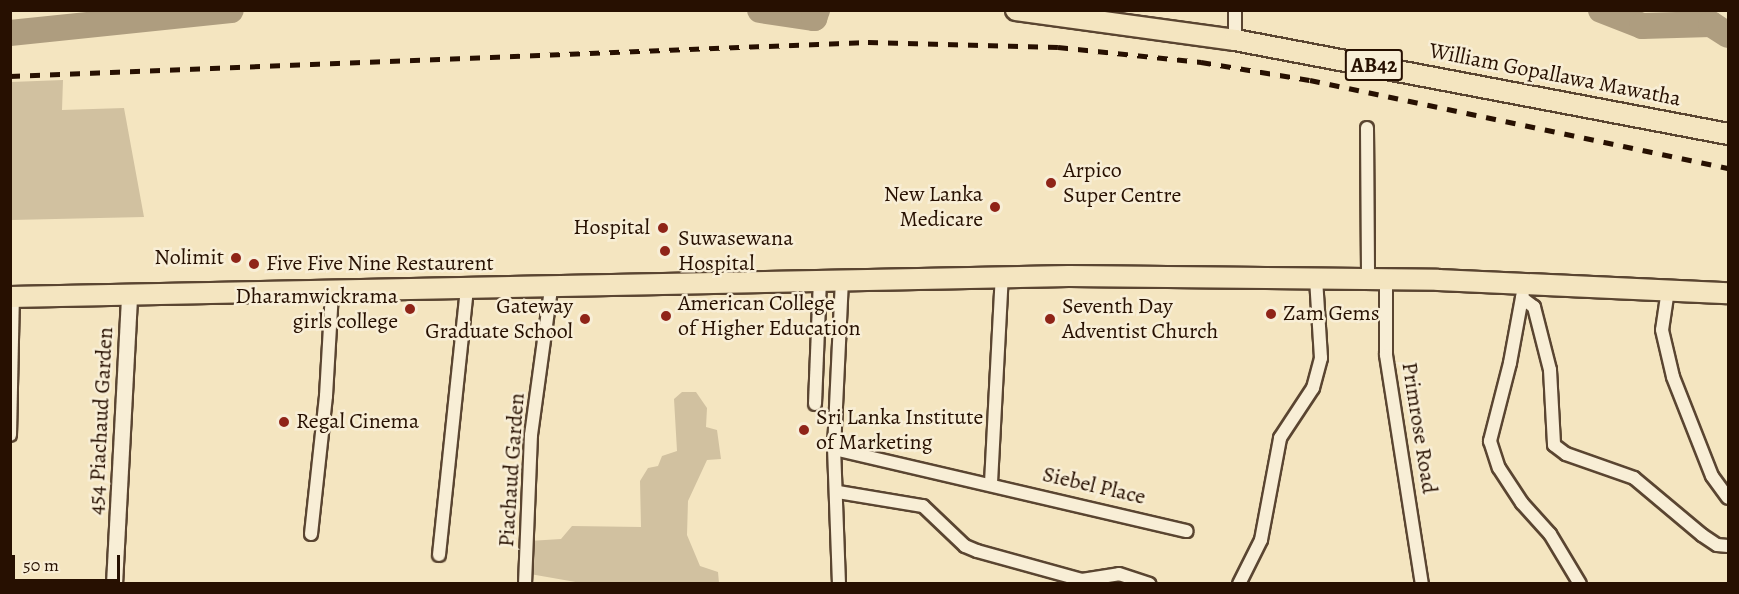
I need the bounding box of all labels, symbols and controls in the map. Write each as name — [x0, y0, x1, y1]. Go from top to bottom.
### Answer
street label: William Gopallawa Mawatha — [1427, 38, 1683, 112]
road number: AB42 — [1344, 47, 1404, 83]
place label: Arpico Super Centre — [1063, 157, 1181, 208]
marker: Arpico Super Centre — [1044, 176, 1058, 190]
place label: New Lanka Medicare — [884, 181, 983, 232]
marker: New Lanka Medicare — [988, 200, 1002, 214]
place label: Hospital — [573, 215, 650, 241]
marker: Hospital — [654, 219, 672, 237]
place label: Suwasewana Hospital — [678, 225, 793, 276]
marker: Suwasewana Hospital — [656, 242, 674, 260]
place label: Nolimit — [154, 245, 224, 271]
marker: Nolimit — [229, 251, 243, 265]
place label: Five Five Nine Restaurent — [266, 251, 494, 277]
marker: Five Five Nine Restaurent — [247, 257, 261, 271]
place label: Dharamwickrama girls college — [235, 283, 398, 334]
place label: American College of Higher Education — [678, 290, 861, 342]
place label: Gateway Graduate School — [425, 293, 573, 344]
place label: Seventh Day Adventist Church — [1062, 293, 1218, 344]
place label: Zam Gems — [1283, 301, 1380, 327]
marker: Dharamwickrama girls college — [403, 302, 417, 316]
marker: Zam Gems — [1264, 307, 1278, 321]
marker: American College of Higher Education — [659, 309, 673, 323]
marker: Gateway Graduate School — [578, 312, 592, 326]
marker: Seventh Day Adventist Church — [1043, 312, 1057, 326]
street label: 454 Piachaud Garden — [83, 326, 119, 516]
street label: Primrose Road — [1396, 360, 1442, 496]
street label: Piachaud Garden — [493, 392, 531, 548]
place label: Sri Lanka Institute of Marketing — [816, 404, 983, 456]
place label: Regal Cinema — [296, 409, 419, 435]
marker: Regal Cinema — [277, 415, 291, 429]
marker: Sri Lanka Institute of Marketing — [797, 423, 811, 437]
street label: Siebel Place — [1040, 461, 1148, 511]
scale bar — [15, 543, 123, 581]
text: 50 m — [23, 553, 59, 577]

